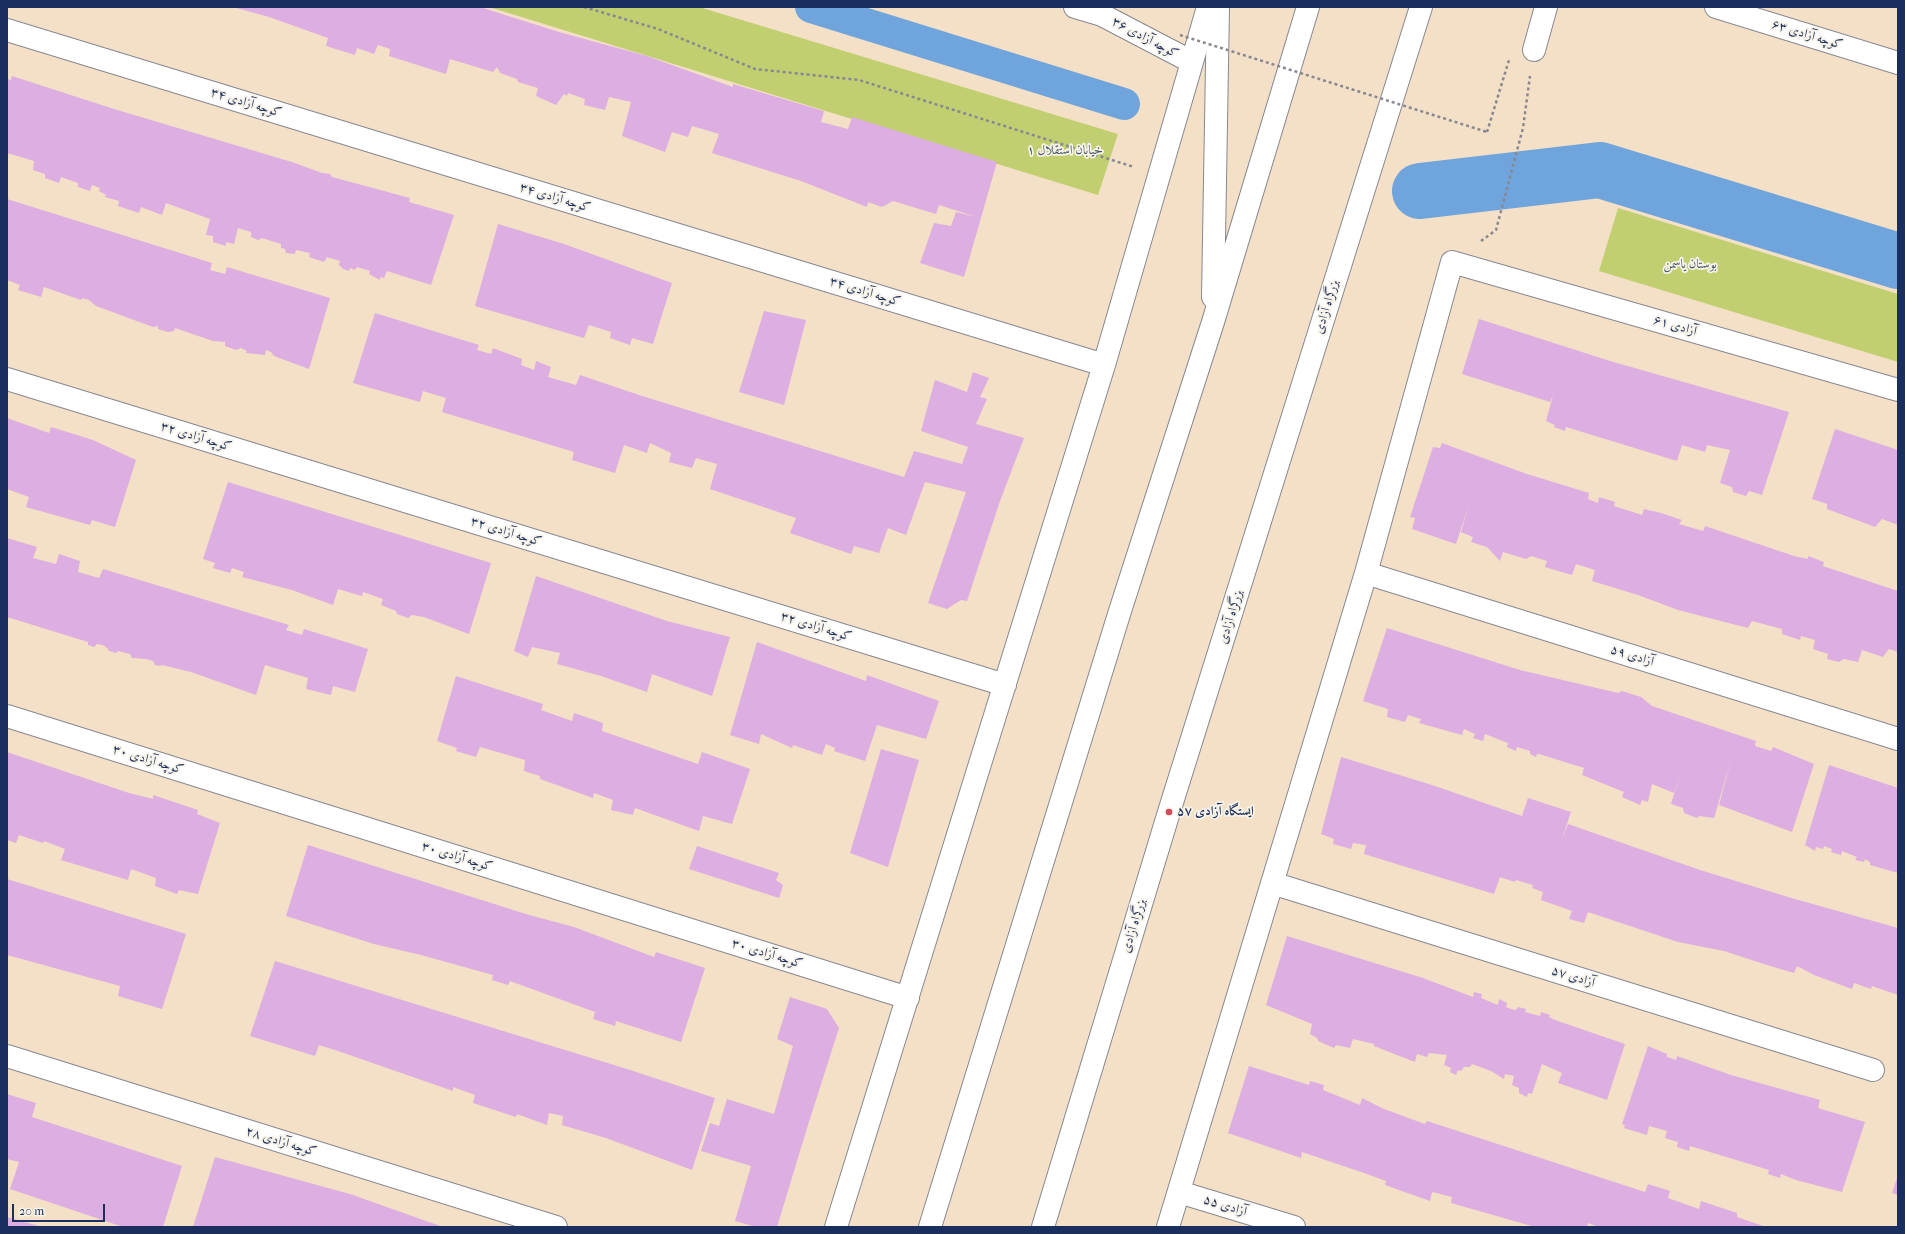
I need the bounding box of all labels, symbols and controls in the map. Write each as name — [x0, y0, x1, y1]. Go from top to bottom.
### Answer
street label: کوچه آزادی ۳۶ — [1109, 14, 1181, 62]
street label: کوچه آزادی ۶۳ — [1770, 17, 1844, 53]
street label: کوچه آزادی ۳۴ — [209, 85, 283, 121]
park label: خیابان استقلال ۱ — [1027, 143, 1103, 159]
street label: کوچه آزادی ۳۴ — [518, 180, 592, 216]
park label: بوستان یاسمن — [1663, 257, 1717, 273]
street label: کوچه آزادی ۳۴ — [828, 274, 902, 310]
street label: بزرگراه آزادی — [1311, 278, 1343, 336]
street label: آزادی ۶۱ — [1651, 312, 1699, 340]
street label: کوچه آزادی ۳۲ — [159, 419, 233, 455]
street label: کوچه آزادی ۳۲ — [469, 514, 543, 550]
street label: بزرگراه آزادی — [1215, 588, 1247, 646]
street label: کوچه آزادی ۳۲ — [779, 609, 853, 645]
street label: آزادی ۵۹ — [1608, 642, 1656, 670]
street label: کوچه آزادی ۳۰ — [111, 742, 185, 778]
place label: ایستگاه آزادی ۵۷ — [1177, 804, 1254, 820]
marker: ایستگاه آزادی ۵۷ — [1164, 807, 1174, 817]
street label: کوچه آزادی ۳۰ — [420, 839, 494, 875]
street label: بزرگراه آزادی — [1118, 897, 1150, 955]
street label: کوچه آزادی ۳۰ — [730, 936, 804, 972]
street label: آزادی ۵۷ — [1549, 963, 1597, 991]
street label: کوچه آزادی ۲۸ — [244, 1124, 318, 1160]
street label: آزادی ۵۵ — [1201, 1192, 1249, 1220]
scale bar — [14, 1196, 107, 1222]
text: 20 m — [19, 1204, 44, 1218]

